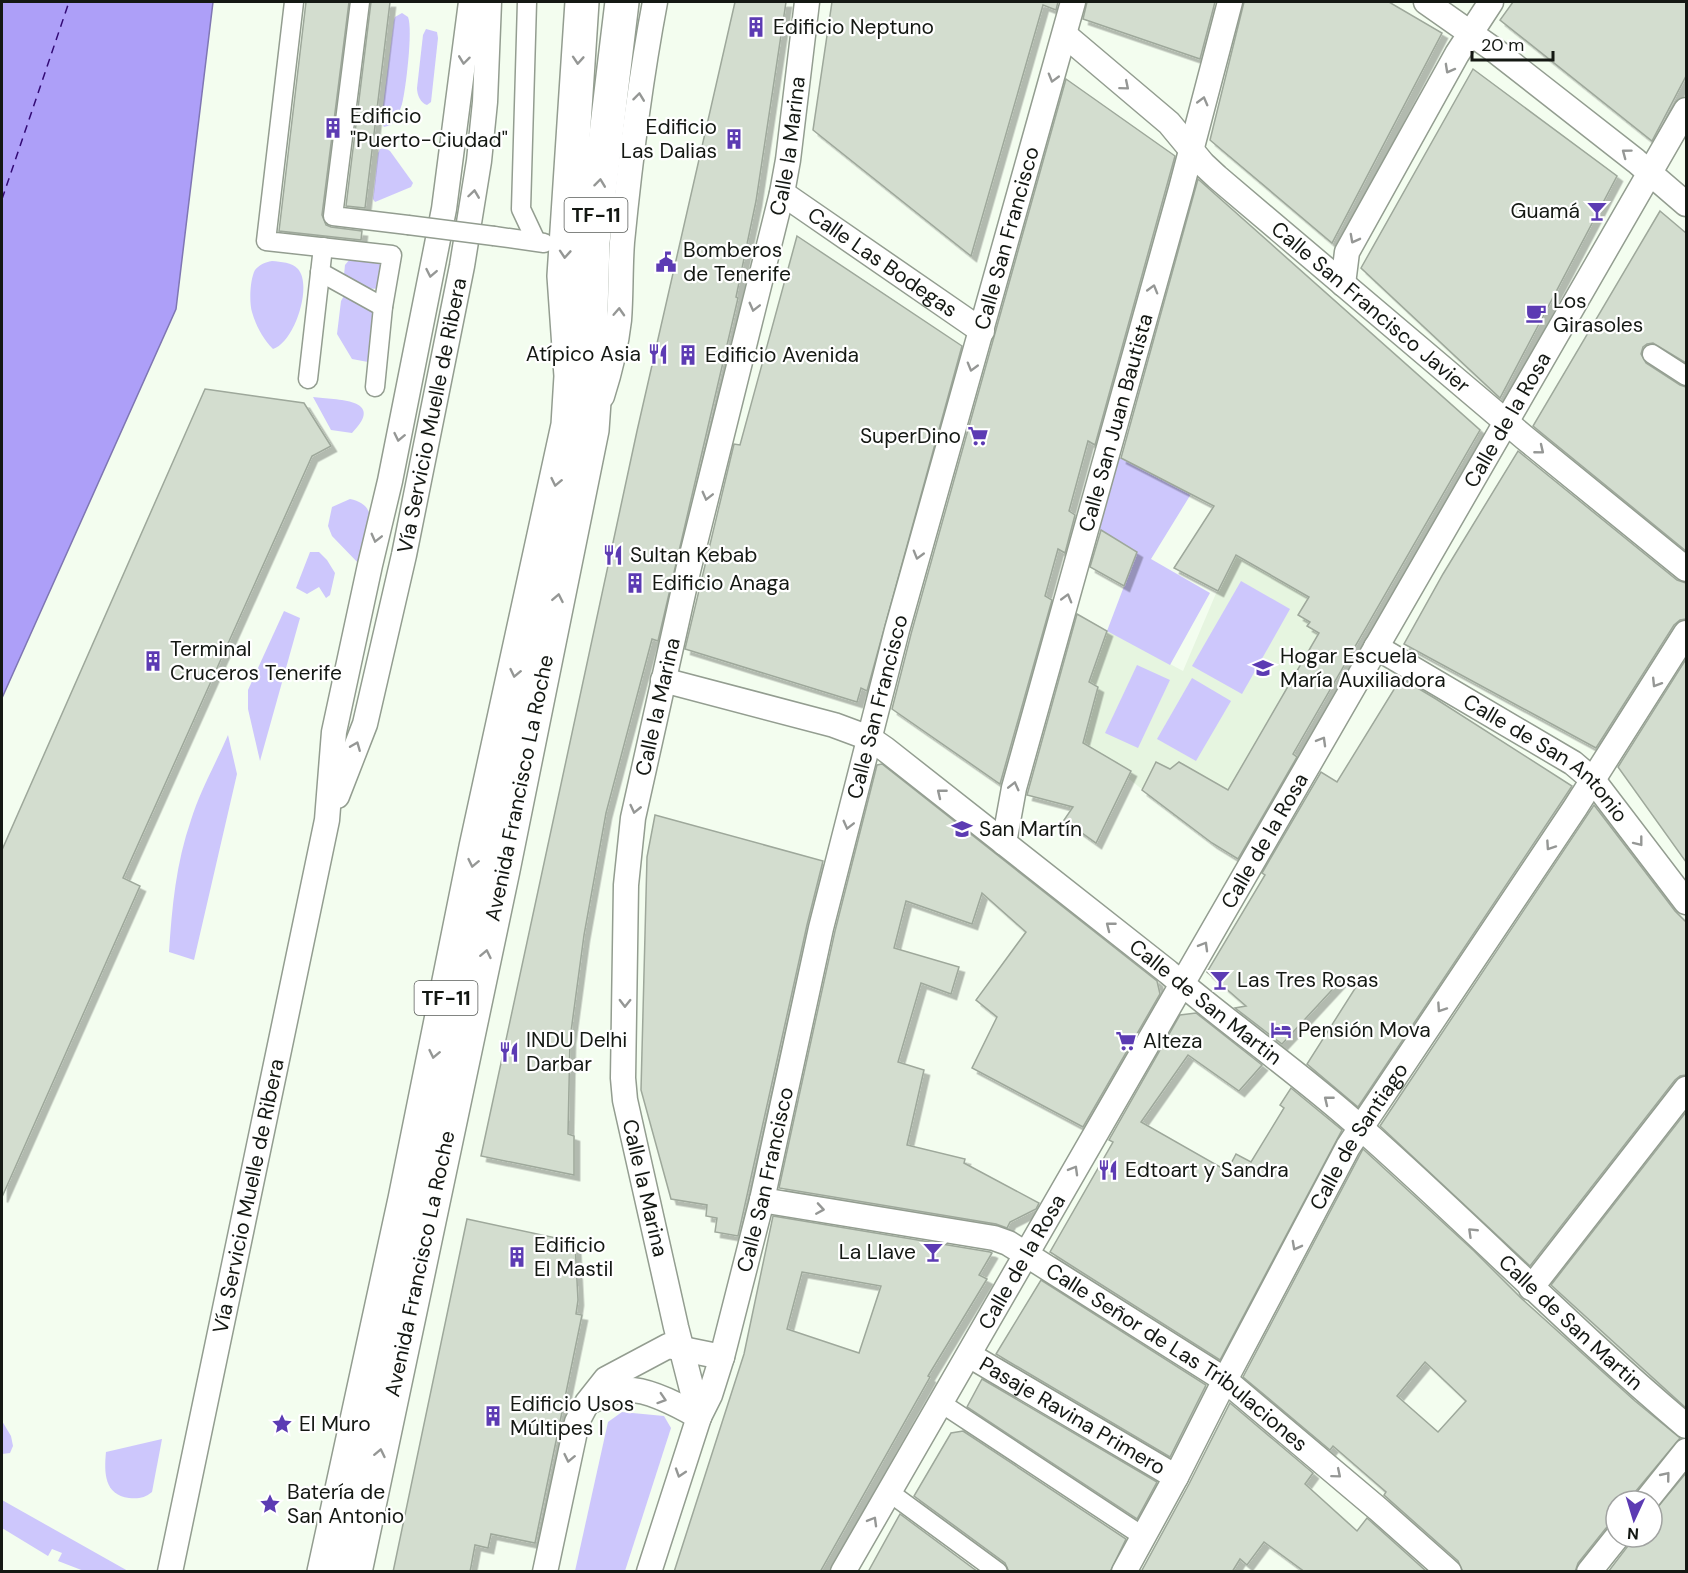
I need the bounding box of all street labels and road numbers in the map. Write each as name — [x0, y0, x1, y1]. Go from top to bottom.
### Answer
street label: Calle la Marina — [763, 75, 812, 219]
street label: Calle San Francisco — [968, 143, 1046, 333]
road number: TF-11 — [564, 198, 628, 232]
street label: Calle Las Bodegas — [802, 201, 963, 324]
street label: Calle San Francisco Javier — [1265, 215, 1476, 400]
street label: Vía Servicio Muelle de Ribera — [391, 275, 473, 556]
street label: Calle San Juan Bautista — [1072, 310, 1160, 535]
street label: Calle de la Rosa — [1457, 347, 1557, 493]
street label: Calle San Francisco — [840, 611, 915, 802]
street label: Calle la Marina — [629, 635, 687, 778]
street label: Avenida Francisco La Roche — [479, 652, 560, 924]
street label: Calle de San Antonio — [1458, 687, 1634, 828]
street label: Calle de la Rosa — [1214, 768, 1315, 914]
street label: Calle de San Martin — [1123, 933, 1288, 1071]
road number: TF-11 — [414, 981, 478, 1015]
street label: Vía Servicio Muelle de Ribera — [206, 1056, 291, 1336]
street label: Calle de Santiago — [1303, 1057, 1415, 1215]
street label: Calle San Francisco — [730, 1084, 800, 1275]
street label: Calle la Marina — [616, 1116, 674, 1260]
street label: Avenida Francisco La Roche — [378, 1128, 462, 1399]
street label: Calle de la Rosa — [972, 1189, 1072, 1335]
street label: Calle de San Martin — [1492, 1248, 1649, 1396]
street label: Calle Señor de Las Tribulaciones — [1040, 1256, 1314, 1458]
street label: Pasaje Ravina Primero — [974, 1350, 1171, 1482]

